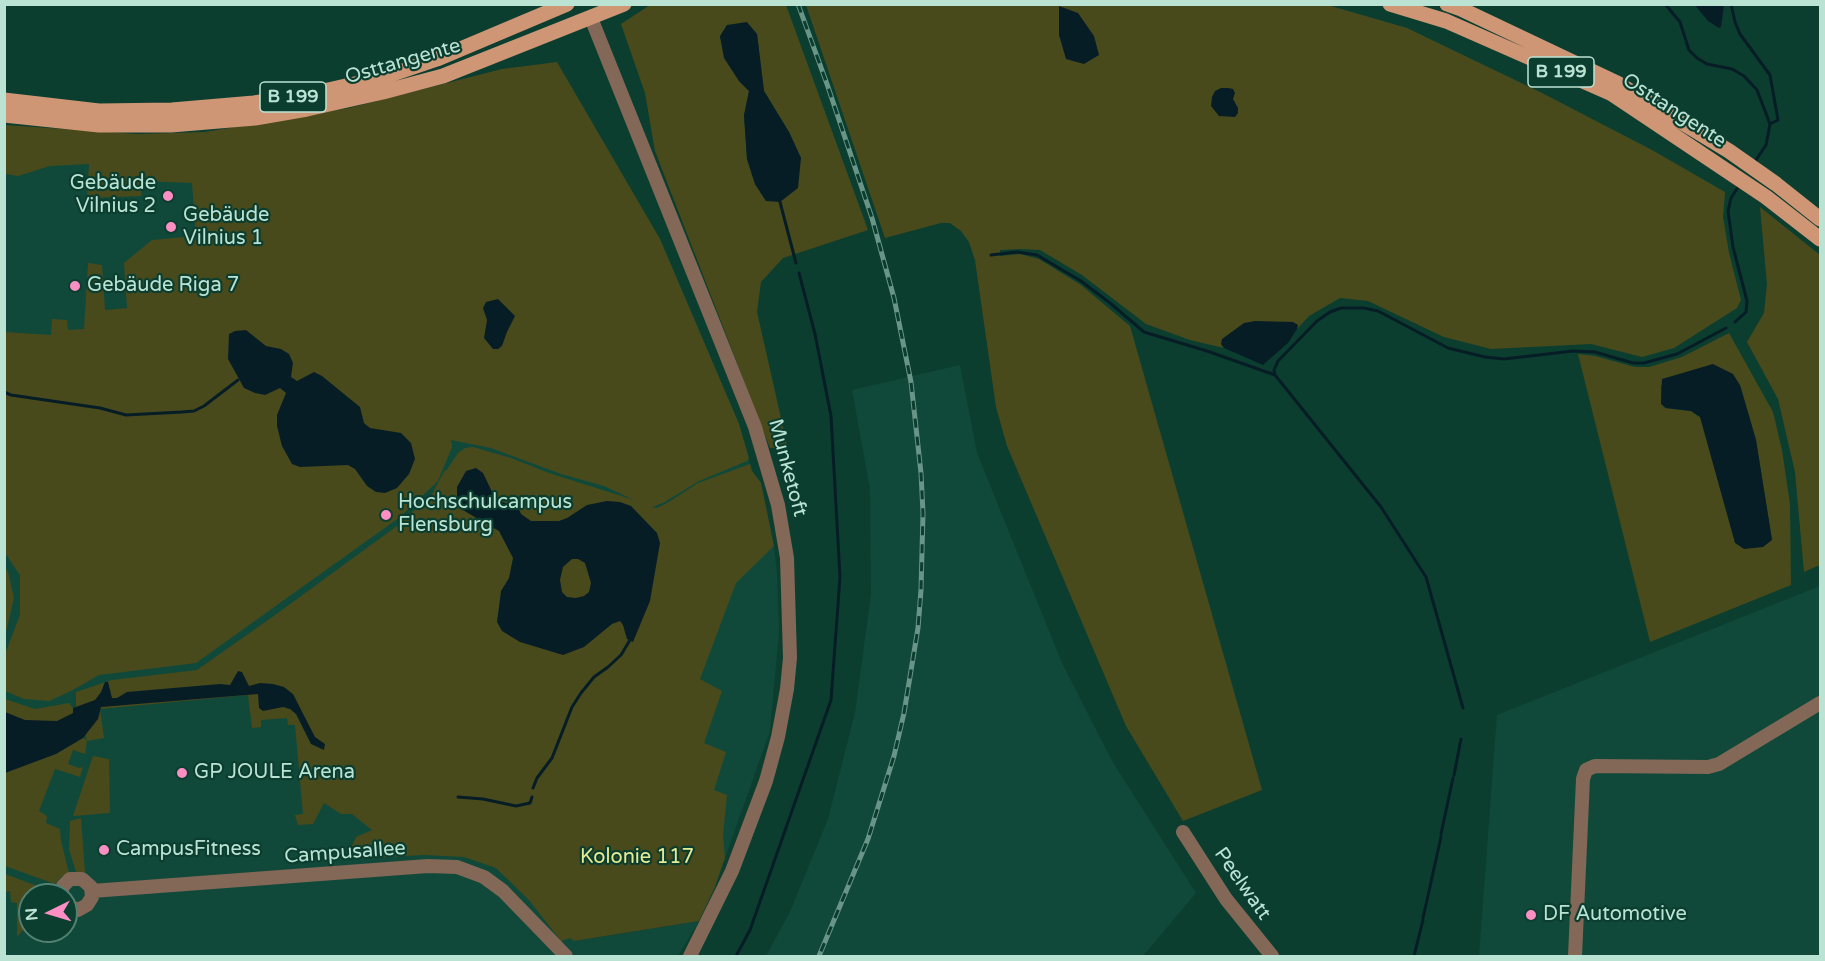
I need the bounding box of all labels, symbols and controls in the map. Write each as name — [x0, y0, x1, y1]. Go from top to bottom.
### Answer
street label: Osttangente — [342, 34, 464, 90]
road number: B 199 — [1528, 57, 1594, 87]
street label: Osttangente — [1618, 69, 1730, 153]
road number: B 199 — [260, 82, 326, 112]
place label: Gebäude Vilnius 2 — [70, 172, 156, 219]
marker: Gebäude Vilnius 2 — [161, 189, 175, 203]
place label: Gebäude Vilnius 1 — [183, 204, 269, 251]
marker: Gebäude Vilnius 1 — [164, 220, 178, 234]
place label: Gebäude Riga 7 — [87, 274, 239, 298]
marker: Gebäude Riga 7 — [68, 279, 82, 293]
street label: Munketoft — [762, 417, 812, 519]
place label: Hochschulcampus Flensburg — [398, 491, 572, 538]
marker: Hochschulcampus Flensburg — [379, 508, 393, 522]
place label: GP JOULE Arena — [194, 761, 355, 785]
marker: GP JOULE Arena — [175, 766, 189, 780]
street label: Campusallee — [283, 837, 407, 869]
place label: CampusFitness — [116, 838, 261, 862]
marker: CampusFitness — [97, 843, 111, 857]
street label: Peelwatt — [1208, 843, 1276, 925]
park label: Kolonie 117 — [580, 846, 694, 870]
north arrow — [18, 883, 78, 943]
place label: DF Automotive — [1543, 903, 1687, 927]
text: N — [22, 907, 43, 922]
marker: DF Automotive — [1524, 908, 1538, 922]

